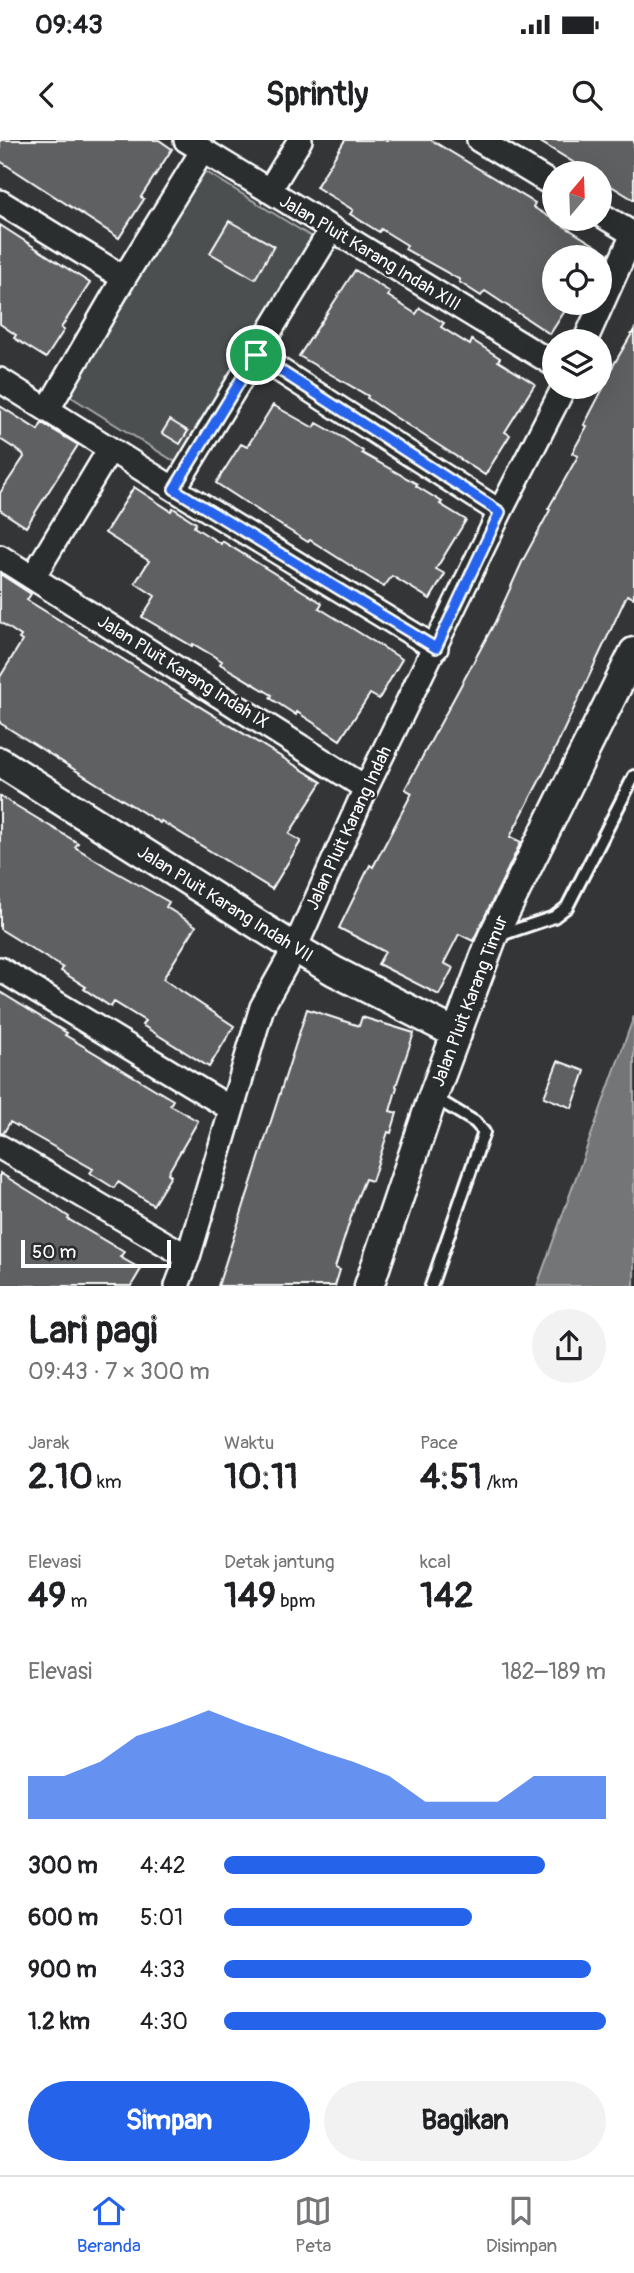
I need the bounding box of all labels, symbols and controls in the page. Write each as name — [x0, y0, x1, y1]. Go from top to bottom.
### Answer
text: 09:43 — [35, 9, 103, 41]
text: Sprintly — [266, 75, 368, 115]
icon: back — [28, 76, 66, 114]
icon: search — [568, 76, 606, 114]
north arrow — [542, 161, 612, 231]
map controls — [542, 161, 612, 399]
street label: Jalan Pluit Karang Indah XIII — [275, 190, 465, 316]
button: locate — [542, 245, 612, 315]
pin — [226, 325, 286, 385]
button: layers — [542, 329, 612, 399]
icon: arrive — [237, 336, 275, 374]
street label: Jalan Pluit Karang Indah IX — [93, 610, 273, 734]
street label: Jalan Pluit Karang Indah — [301, 742, 397, 914]
street label: Jalan Pluit Karang Indah VII — [133, 840, 317, 968]
street label: Jalan Pluit Karang Timur — [427, 912, 513, 1090]
scale bar — [21, 1237, 172, 1269]
text: 50 m — [32, 1240, 76, 1264]
text: Lari pagi — [28, 1307, 157, 1355]
button: share — [532, 1309, 606, 1383]
text: 09:43 · 7 × 300 m — [28, 1357, 210, 1386]
text: Jarak — [28, 1431, 69, 1455]
text: Waktu — [224, 1431, 274, 1455]
text: Pace — [420, 1431, 458, 1455]
text: 2.10 — [28, 1455, 93, 1499]
text: 10:11 — [224, 1455, 298, 1499]
text: 4:51 — [420, 1455, 482, 1499]
text: km — [93, 1470, 122, 1494]
text: /km — [482, 1470, 518, 1494]
text: Elevasi — [28, 1550, 81, 1574]
text: Detak jantung — [224, 1550, 335, 1574]
text: kcal — [420, 1550, 451, 1574]
text: 49 — [28, 1574, 66, 1618]
text: 149 — [224, 1574, 276, 1618]
text: 142 — [420, 1574, 474, 1618]
text: m — [66, 1589, 87, 1613]
text: bpm — [276, 1589, 315, 1613]
text: Elevasi — [28, 1657, 92, 1686]
text: 182–189 m — [501, 1657, 606, 1686]
text: 300 m — [28, 1851, 98, 1880]
text: 4:42 — [140, 1851, 186, 1880]
text: 600 m — [28, 1903, 98, 1932]
text: 5:01 — [140, 1903, 183, 1932]
text: 900 m — [28, 1955, 97, 1984]
text: 4:33 — [140, 1955, 185, 1984]
text: 1.2 km — [28, 2007, 90, 2036]
text: 4:30 — [140, 2007, 188, 2036]
button: Simpan — [28, 2081, 310, 2161]
button: Bagikan — [324, 2081, 606, 2161]
tab: Beranda — [77, 2192, 141, 2258]
tab: Peta — [294, 2192, 332, 2258]
tab: Disimpan — [486, 2192, 557, 2258]

